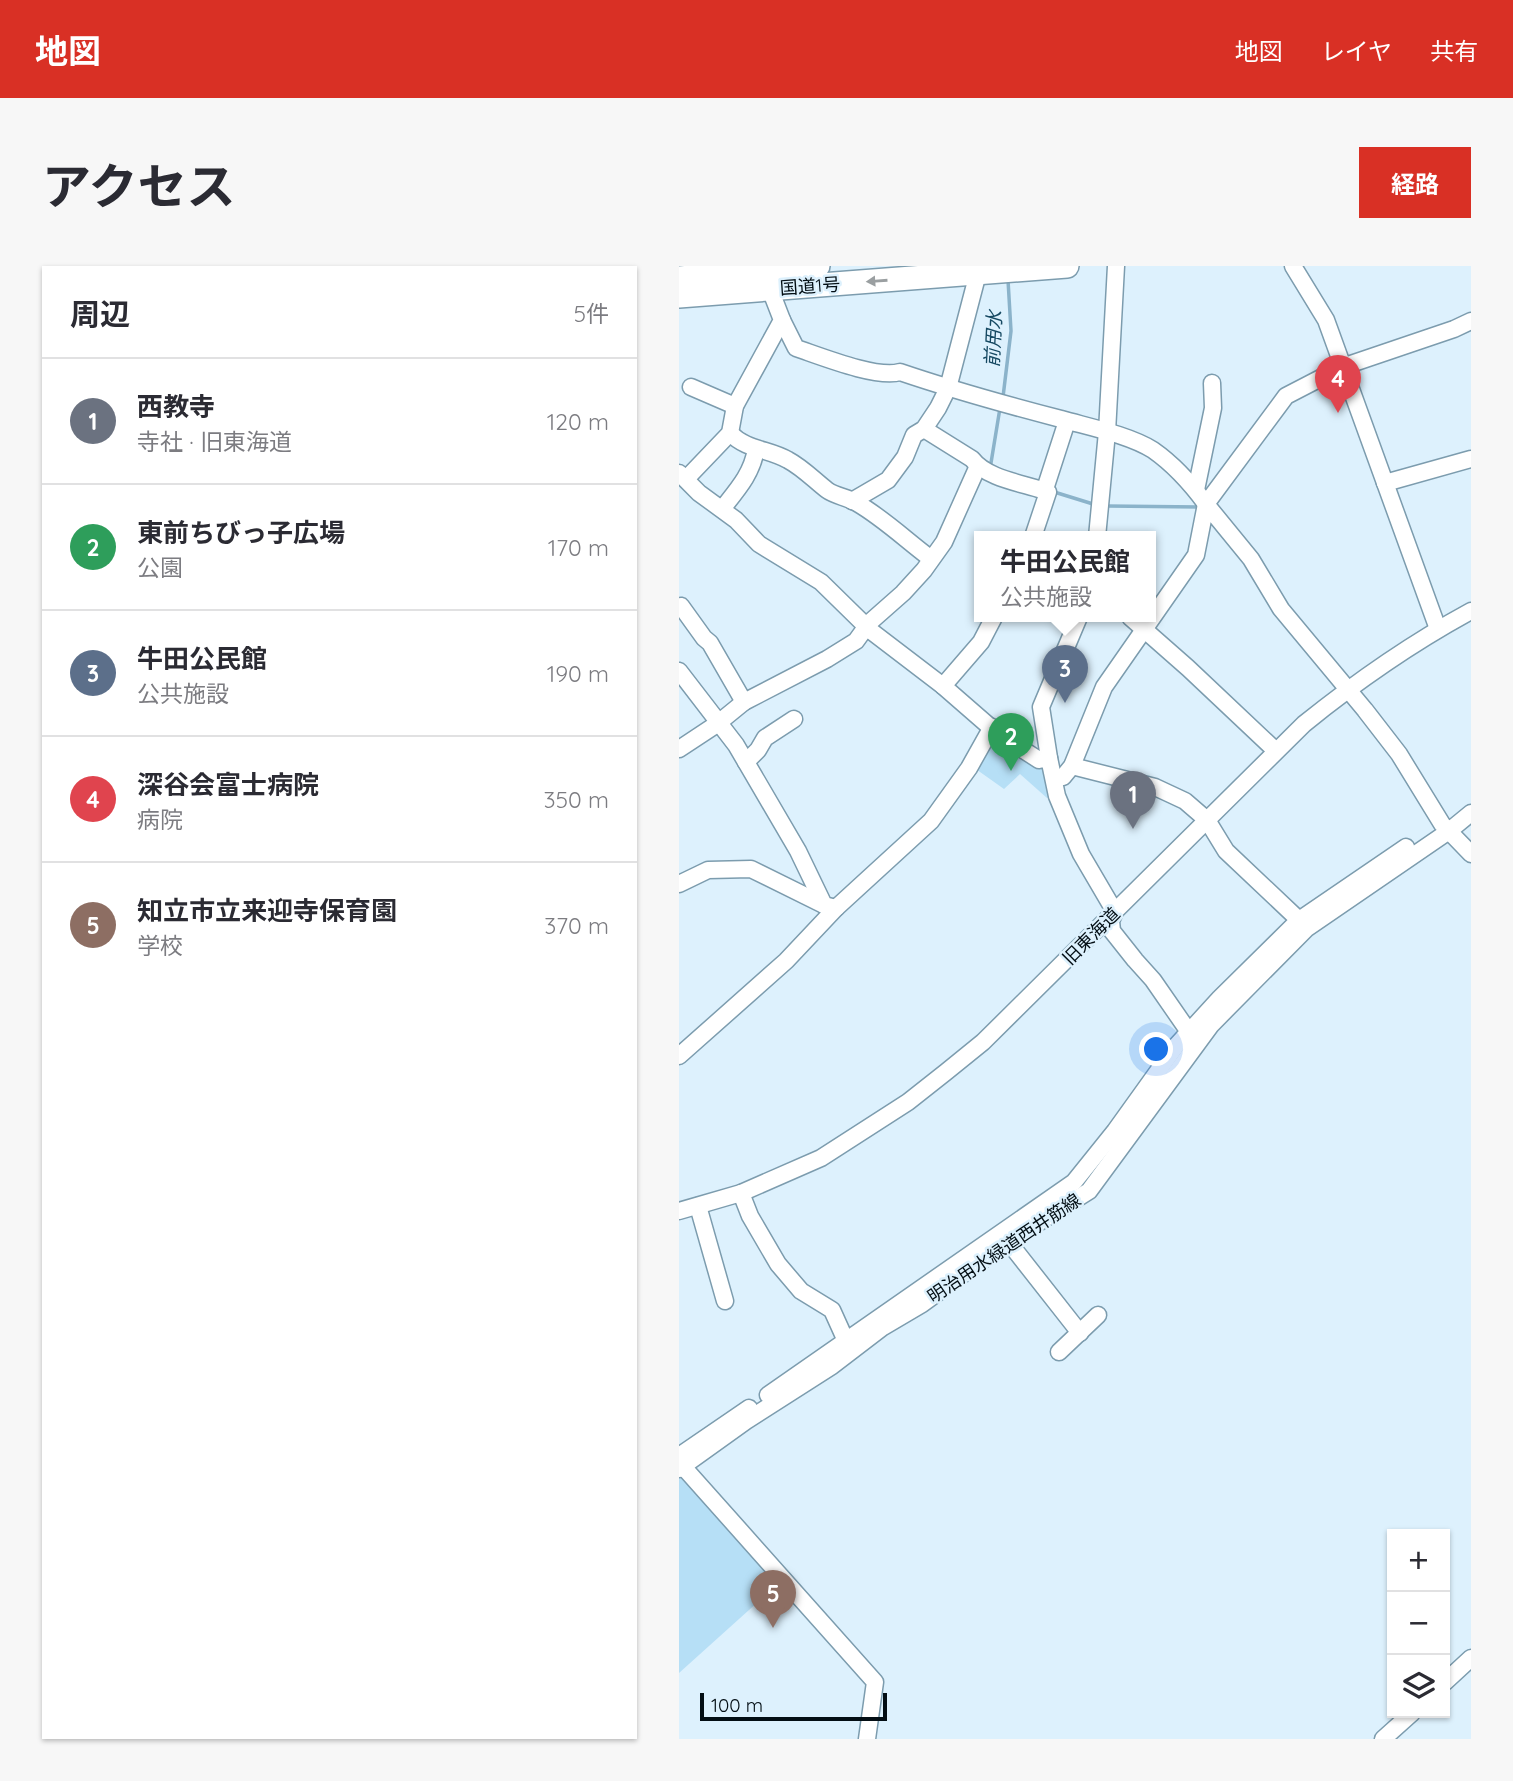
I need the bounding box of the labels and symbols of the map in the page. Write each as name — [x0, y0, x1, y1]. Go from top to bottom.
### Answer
street label: 国道1号 — [779, 272, 841, 300]
one-way arrow — [866, 276, 888, 287]
water label: 前用水 — [980, 308, 1007, 368]
pin: 4 — [1315, 355, 1361, 413]
pin: 3 — [1042, 645, 1088, 703]
pin: 2 — [988, 713, 1034, 771]
pin: 1 — [1110, 771, 1156, 829]
street label: 旧東海道 — [1057, 902, 1125, 970]
your location — [1139, 1032, 1173, 1066]
street label: 明治用水緑道西井筋線 — [923, 1188, 1085, 1308]
pin: 5 — [750, 1570, 796, 1628]
scale bar — [700, 1690, 887, 1722]

